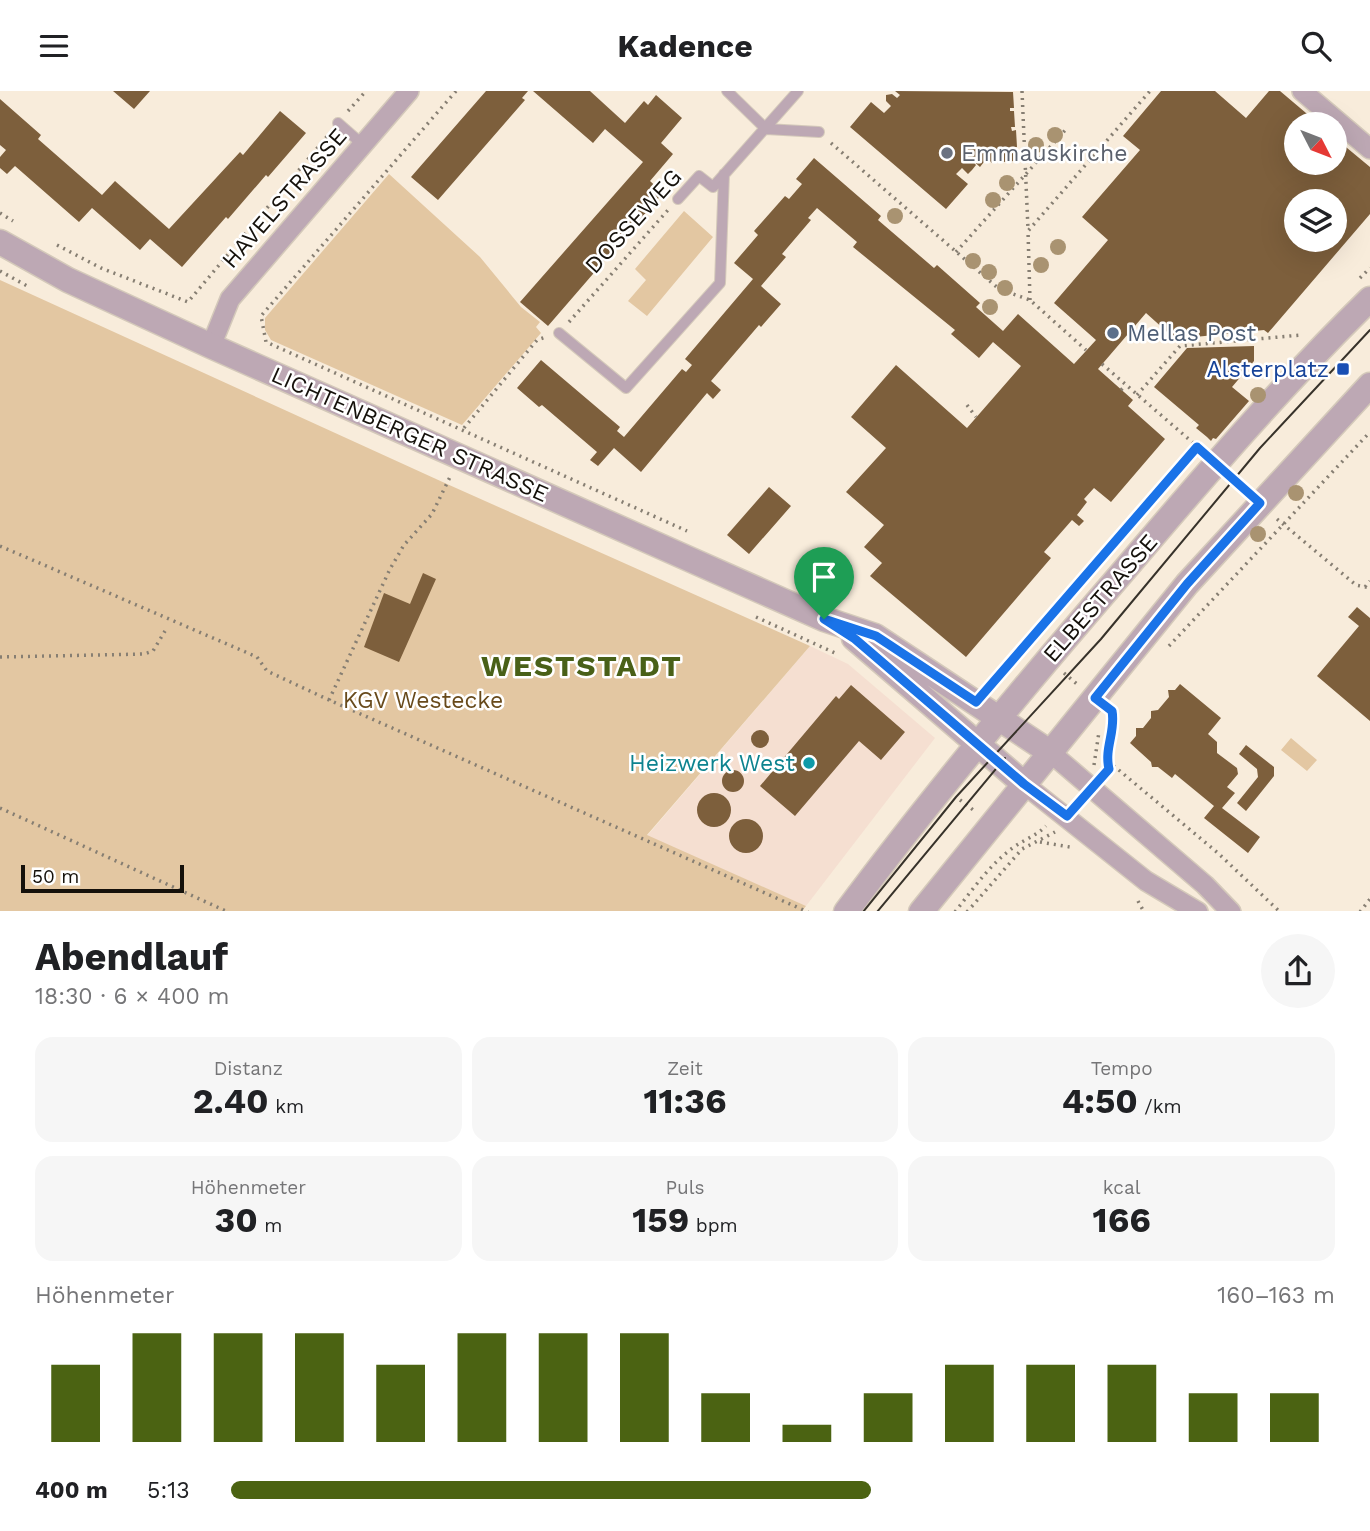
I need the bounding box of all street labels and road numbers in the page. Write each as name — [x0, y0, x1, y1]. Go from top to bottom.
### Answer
street label: HAVELSTRASSE — [216, 123, 352, 274]
street label: DOSSEWEG — [580, 164, 687, 279]
street label: LICHTENBERGER STRASSE — [267, 361, 552, 508]
street label: ELBESTRASSE — [1038, 529, 1163, 668]

